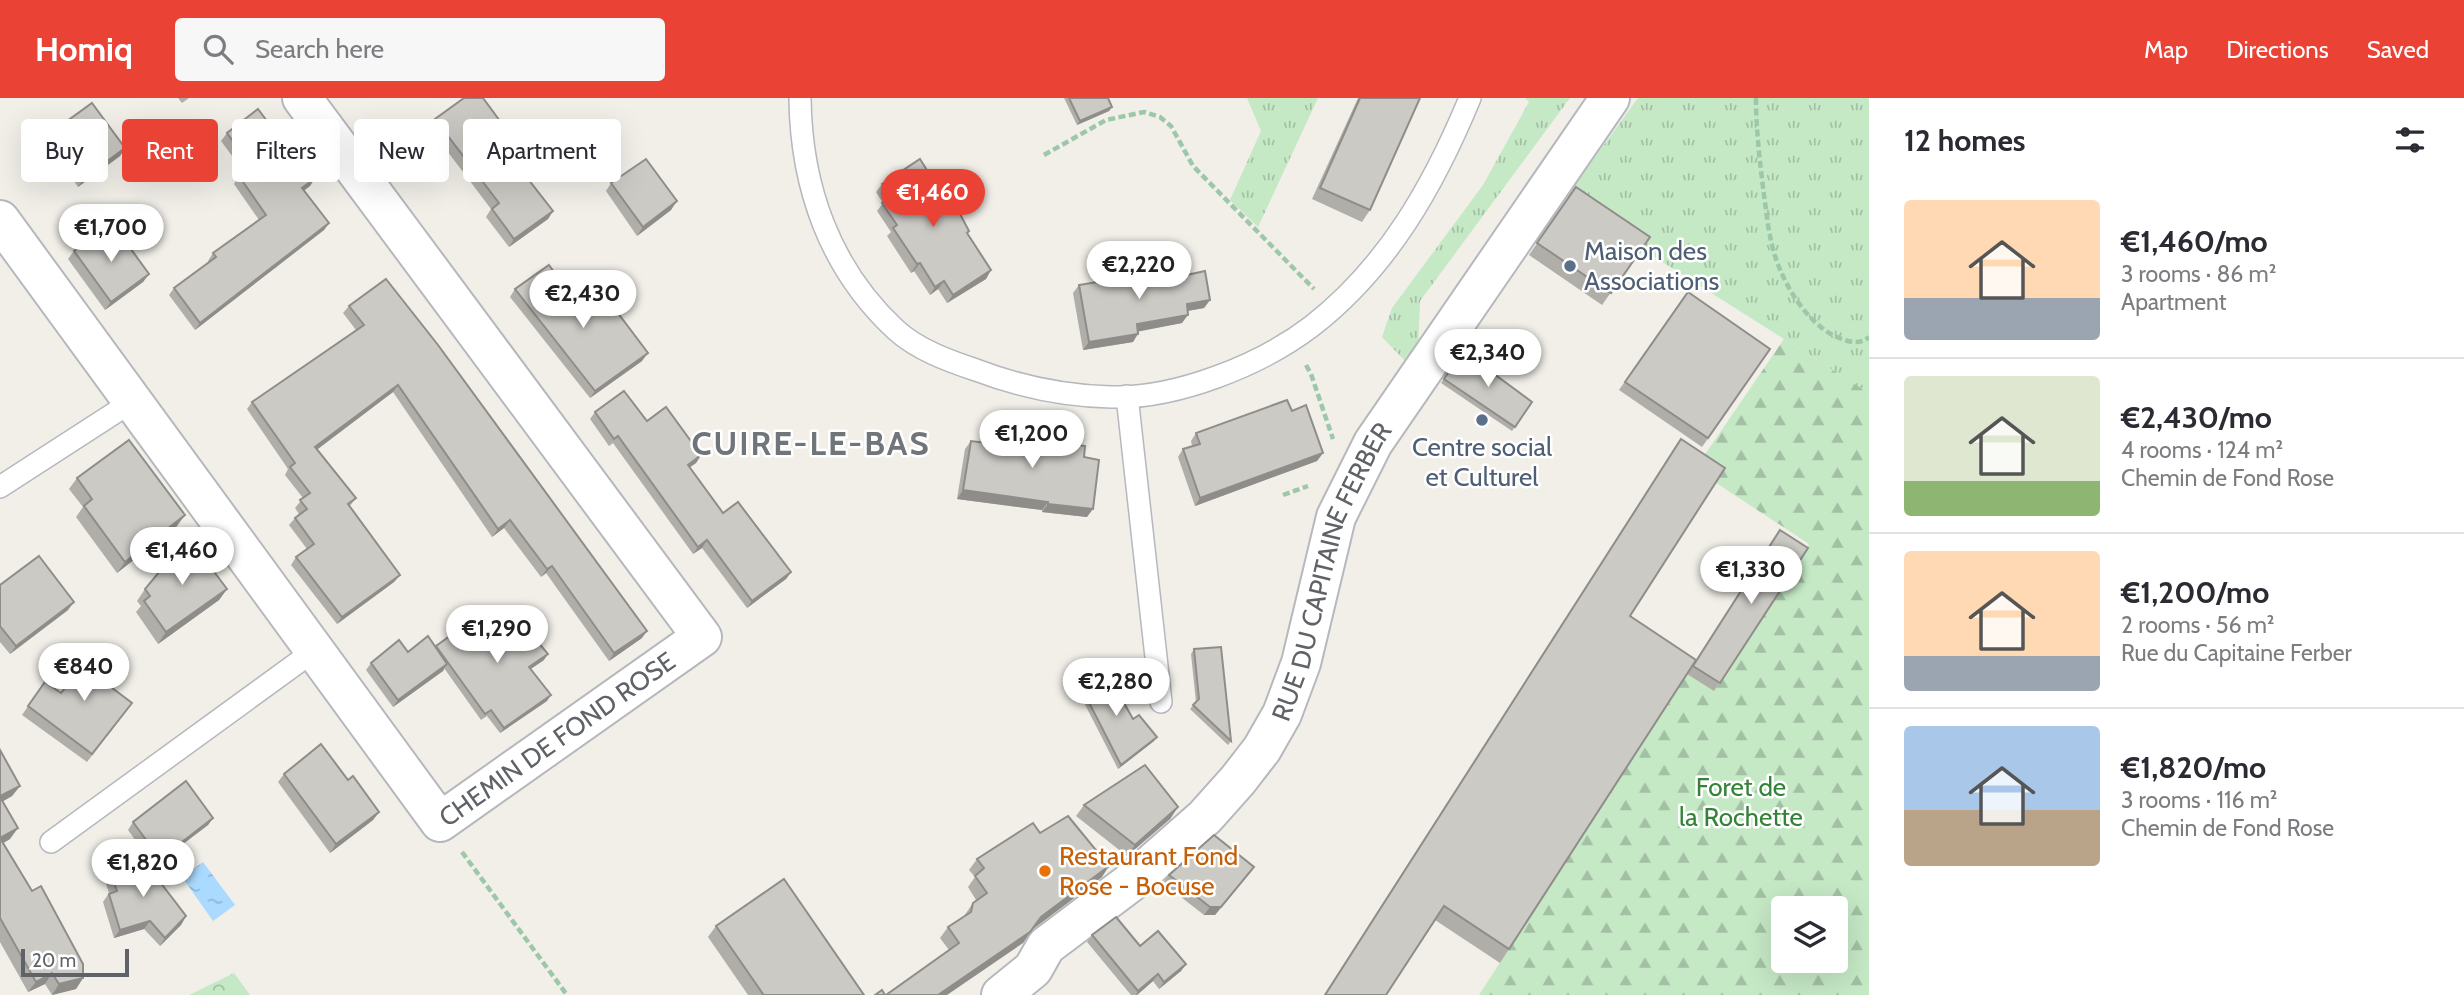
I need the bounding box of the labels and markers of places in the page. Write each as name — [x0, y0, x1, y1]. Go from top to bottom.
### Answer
pin: €1,460 — [876, 170, 990, 229]
pin: €1,700 — [54, 204, 168, 264]
place label: Maison des Associations — [1584, 235, 1719, 297]
pin: €2,220 — [1082, 242, 1196, 301]
marker: Maison des Associations — [1562, 258, 1578, 274]
pin: €2,430 — [526, 271, 640, 330]
pin: €2,340 — [1431, 330, 1545, 389]
pin: €1,200 — [975, 410, 1089, 470]
marker: Centre social et Culturel — [1474, 412, 1490, 428]
place label: Centre social et Culturel — [1412, 431, 1552, 493]
pin: €1,460 — [125, 528, 239, 587]
pin: €1,330 — [1694, 546, 1808, 606]
pin: €1,290 — [440, 606, 554, 665]
pin: €840 — [43, 644, 125, 703]
pin: €2,280 — [1059, 658, 1173, 718]
pin: €1,820 — [86, 840, 200, 899]
place label: Restaurant Fond Rose - Bocuse — [1059, 840, 1238, 902]
marker: Restaurant Fond Rose - Bocuse — [1037, 863, 1053, 879]

